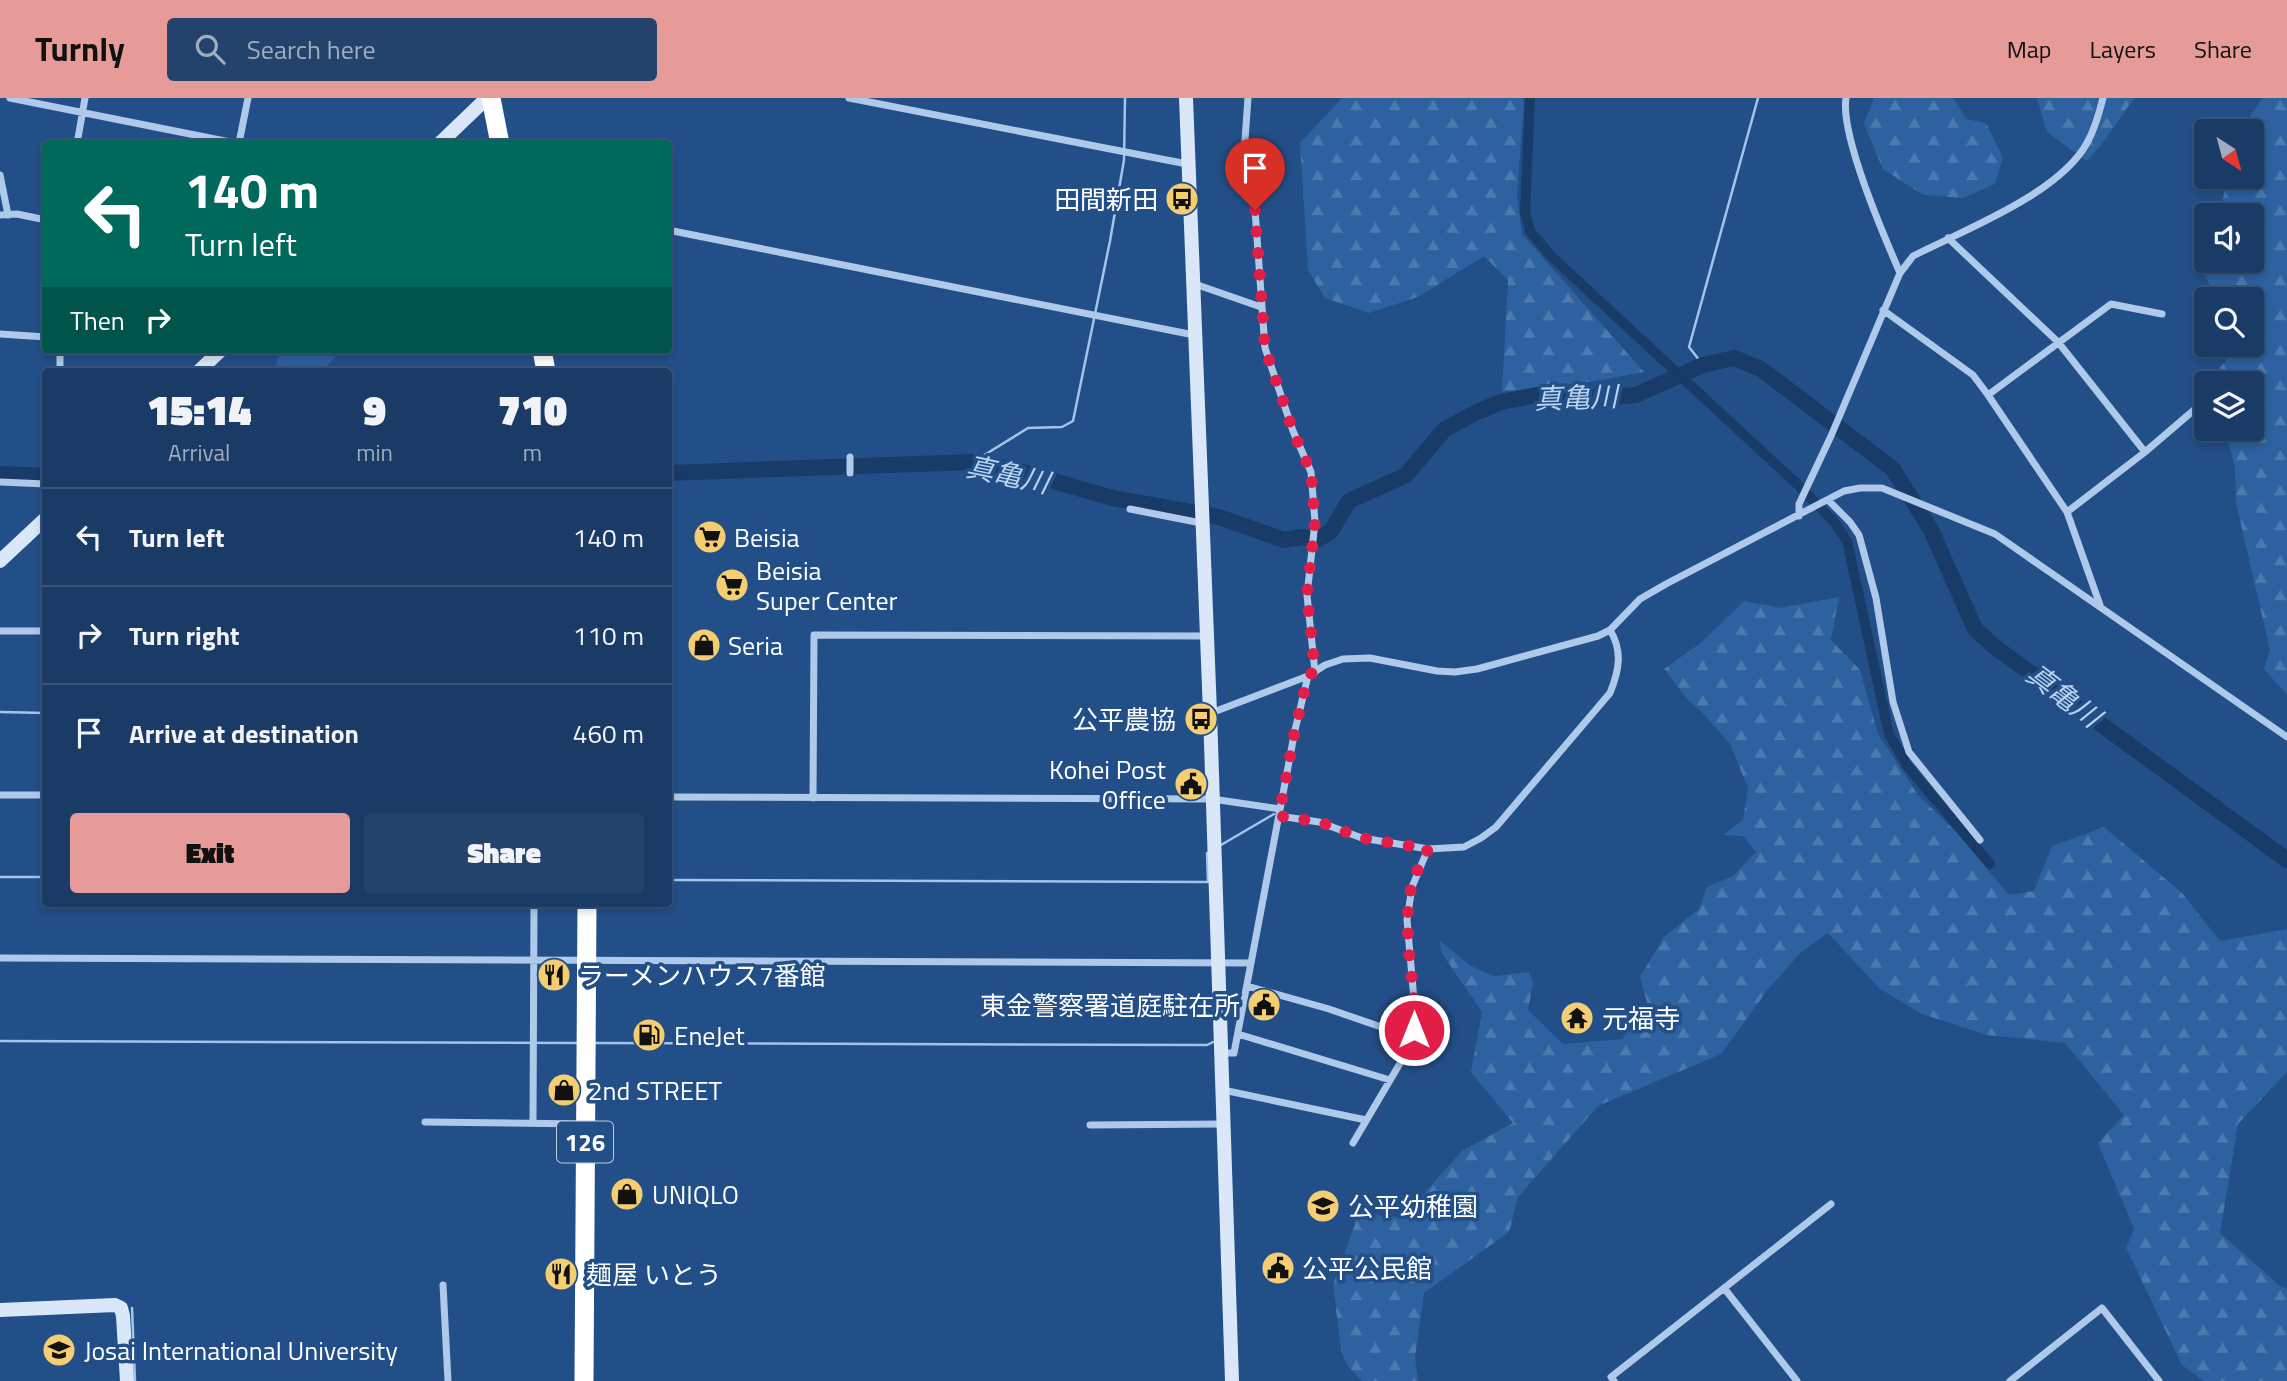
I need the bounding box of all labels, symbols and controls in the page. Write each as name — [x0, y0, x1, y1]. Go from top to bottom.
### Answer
search box — [167, 18, 657, 81]
text: Turnly — [35, 24, 125, 74]
icon: search — [191, 30, 229, 68]
text: Search here — [247, 30, 376, 69]
text: Map — [2007, 31, 2052, 67]
text: Layers — [2090, 31, 2156, 67]
text: Share — [2194, 31, 2252, 67]
north arrow — [2194, 119, 2264, 189]
map controls — [2194, 119, 2264, 441]
pin — [1225, 138, 1285, 210]
icon: arrive — [1236, 149, 1274, 187]
text: 140 m — [185, 152, 319, 227]
icon: left — [70, 168, 161, 259]
place label: 田間新田 — [1054, 180, 1158, 219]
bus stop icon: 田間新田 — [1163, 180, 1201, 218]
button: sound — [2194, 203, 2264, 273]
text: Turn left — [185, 220, 297, 268]
button: search — [2194, 287, 2264, 357]
text: Then — [70, 301, 125, 340]
icon: right — [139, 301, 177, 339]
button: layers — [2194, 371, 2264, 441]
water label: 真亀川 — [1533, 374, 1622, 420]
text: 15:14 — [147, 377, 251, 441]
text: 9 — [363, 377, 386, 441]
text: 710 — [498, 377, 567, 441]
text: Arrival — [168, 435, 230, 470]
text: min — [356, 435, 393, 470]
text: m — [523, 435, 542, 470]
water label: 真亀川 — [962, 444, 1056, 504]
icon: left — [70, 518, 108, 556]
text: Turn left — [129, 518, 224, 557]
text: 140 m — [573, 518, 644, 557]
supermarket icon: Beisia — [691, 518, 729, 556]
place label: Beisia — [734, 518, 800, 557]
place label: Beisia Super Center — [756, 551, 898, 620]
supermarket icon: Beisia Super Center — [713, 566, 751, 604]
icon: right — [70, 616, 108, 654]
text: Turn right — [129, 616, 240, 655]
text: 110 m — [573, 616, 644, 655]
shop icon: Seria — [685, 626, 723, 664]
place label: Seria — [728, 626, 783, 665]
water label: 真亀川 — [2018, 653, 2113, 739]
place label: 公平農協 — [1072, 700, 1176, 739]
bus stop icon: 公平農協 — [1182, 700, 1220, 738]
icon: arrive — [70, 714, 108, 752]
text: Arrive at destination — [129, 714, 359, 753]
text: 460 m — [573, 714, 644, 753]
place label: Kohei Post Office — [1049, 750, 1166, 819]
public building icon: Kohei Post Office — [1172, 765, 1210, 803]
button: Exit — [70, 813, 350, 893]
button: Share — [364, 813, 644, 893]
restaurant icon: ラーメンハウス7番館 — [535, 956, 573, 994]
place label: ラーメンハウス7番館 — [578, 956, 826, 995]
place label: 東金警察署道庭駐在所 — [980, 986, 1240, 1025]
public building icon: 東金警察署道庭駐在所 — [1245, 986, 1283, 1024]
position arrow — [1377, 993, 1451, 1067]
temple icon: 元福寺 — [1558, 999, 1596, 1037]
place label: 元福寺 — [1602, 999, 1680, 1038]
fuel station icon: EneJet — [630, 1016, 668, 1054]
place label: EneJet — [674, 1016, 745, 1055]
shop icon: 2nd STREET — [545, 1071, 583, 1109]
place label: 2nd STREET — [588, 1071, 723, 1110]
road number: 126 — [557, 1122, 613, 1162]
shop icon: UNIQLO — [608, 1175, 646, 1213]
place label: UNIQLO — [652, 1175, 739, 1214]
school or university icon: 公平幼稚園 — [1304, 1187, 1342, 1225]
place label: 公平幼稚園 — [1348, 1187, 1478, 1226]
public building icon: 公平公民館 — [1259, 1249, 1297, 1287]
place label: 公平公民館 — [1302, 1249, 1432, 1288]
restaurant icon: 麺屋 いとう — [542, 1255, 580, 1293]
place label: 麺屋 いとう — [586, 1255, 722, 1294]
school or university icon: Josai International University — [40, 1331, 78, 1369]
place label: Josai International University — [84, 1331, 398, 1370]

